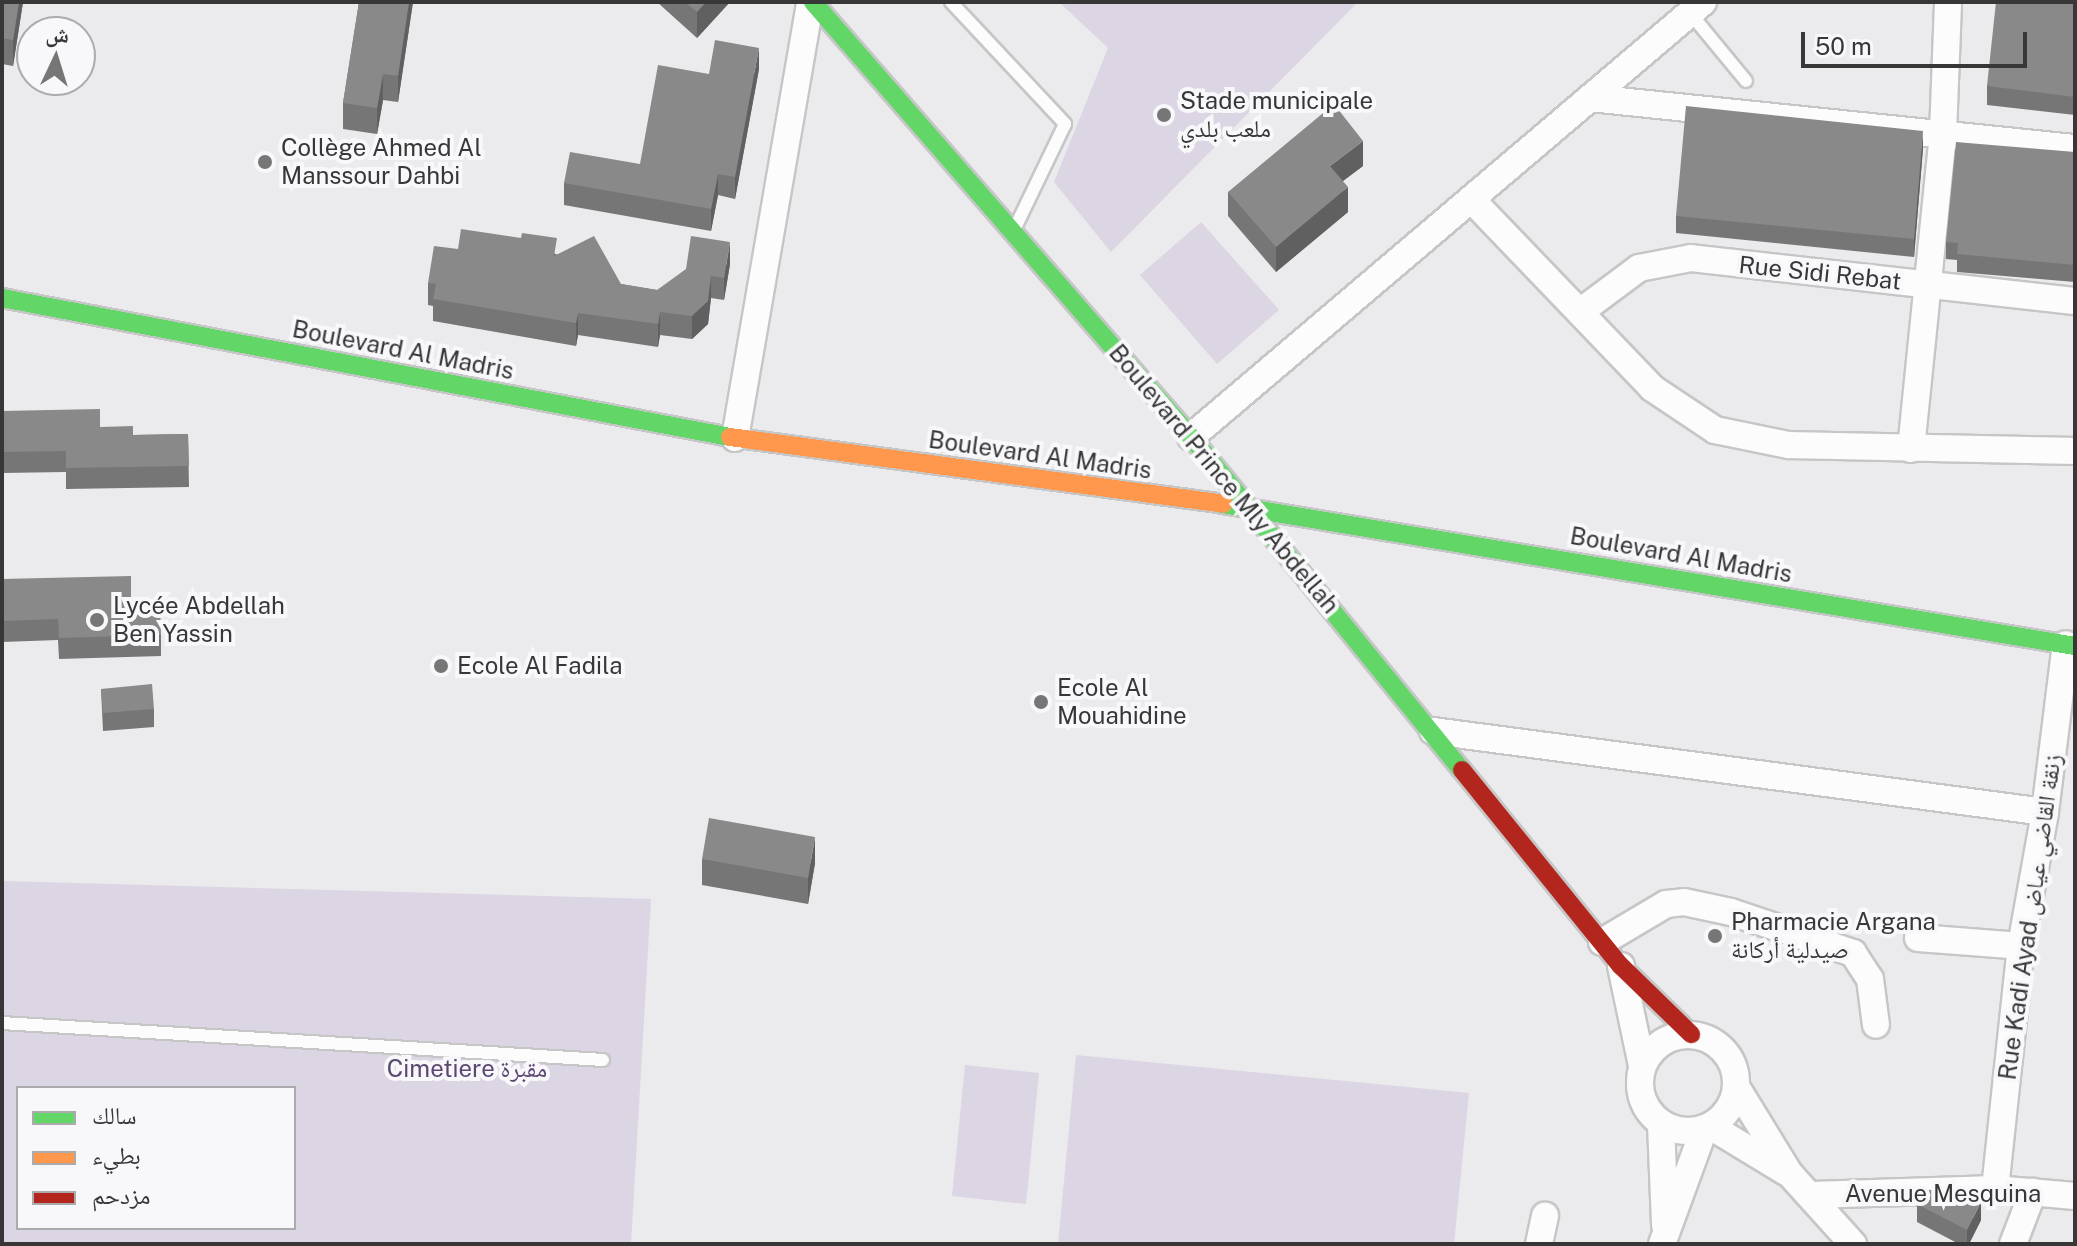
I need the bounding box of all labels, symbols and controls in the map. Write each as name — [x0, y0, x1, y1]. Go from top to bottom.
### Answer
north arrow — [16, 16, 96, 96]
scale bar — [1805, 16, 2031, 66]
text: ش — [45, 20, 70, 48]
text: 50 m — [1815, 32, 1872, 60]
place label: Stade municipale ملعب بلدي — [1180, 87, 1373, 143]
marker: Stade municipale ملعب بلدي — [1155, 106, 1173, 124]
place label: Collège Ahmed Al Manssour Dahbi — [281, 134, 482, 190]
marker: Collège Ahmed Al Manssour Dahbi — [256, 153, 274, 171]
street label: Rue Sidi Rebat — [1737, 250, 1903, 296]
street label: Boulevard Al Madris — [290, 314, 516, 386]
street label: Boulevard Prince Mly Abdellah — [1103, 339, 1345, 619]
street label: Boulevard Al Madris — [927, 425, 1153, 485]
street label: Boulevard Al Madris — [1568, 521, 1794, 589]
place label: Lycée Abdellah Ben Yassin — [113, 592, 285, 648]
marker: Lycée Abdellah Ben Yassin — [88, 611, 106, 629]
place label: Ecole Al Fadila — [457, 652, 623, 680]
marker: Ecole Al Fadila — [432, 657, 450, 675]
place label: Ecole Al Mouahidine — [1057, 674, 1187, 730]
marker: Ecole Al Mouahidine — [1032, 693, 1050, 711]
street label: Rue Kadi Ayad زنقة القاضي عياض — [1993, 752, 2067, 1082]
place label: Pharmacie Argana صيدلية أركانة — [1731, 908, 1936, 964]
marker: Pharmacie Argana صيدلية أركانة — [1706, 927, 1724, 945]
park label: Cimetiere مقبرة — [387, 1055, 547, 1083]
legend — [16, 1086, 296, 1230]
text: سالك — [92, 1101, 137, 1129]
text: بطيء — [92, 1141, 141, 1169]
street label: Avenue Mesquina — [1845, 1180, 2041, 1208]
text: مزدحم — [92, 1181, 151, 1209]

